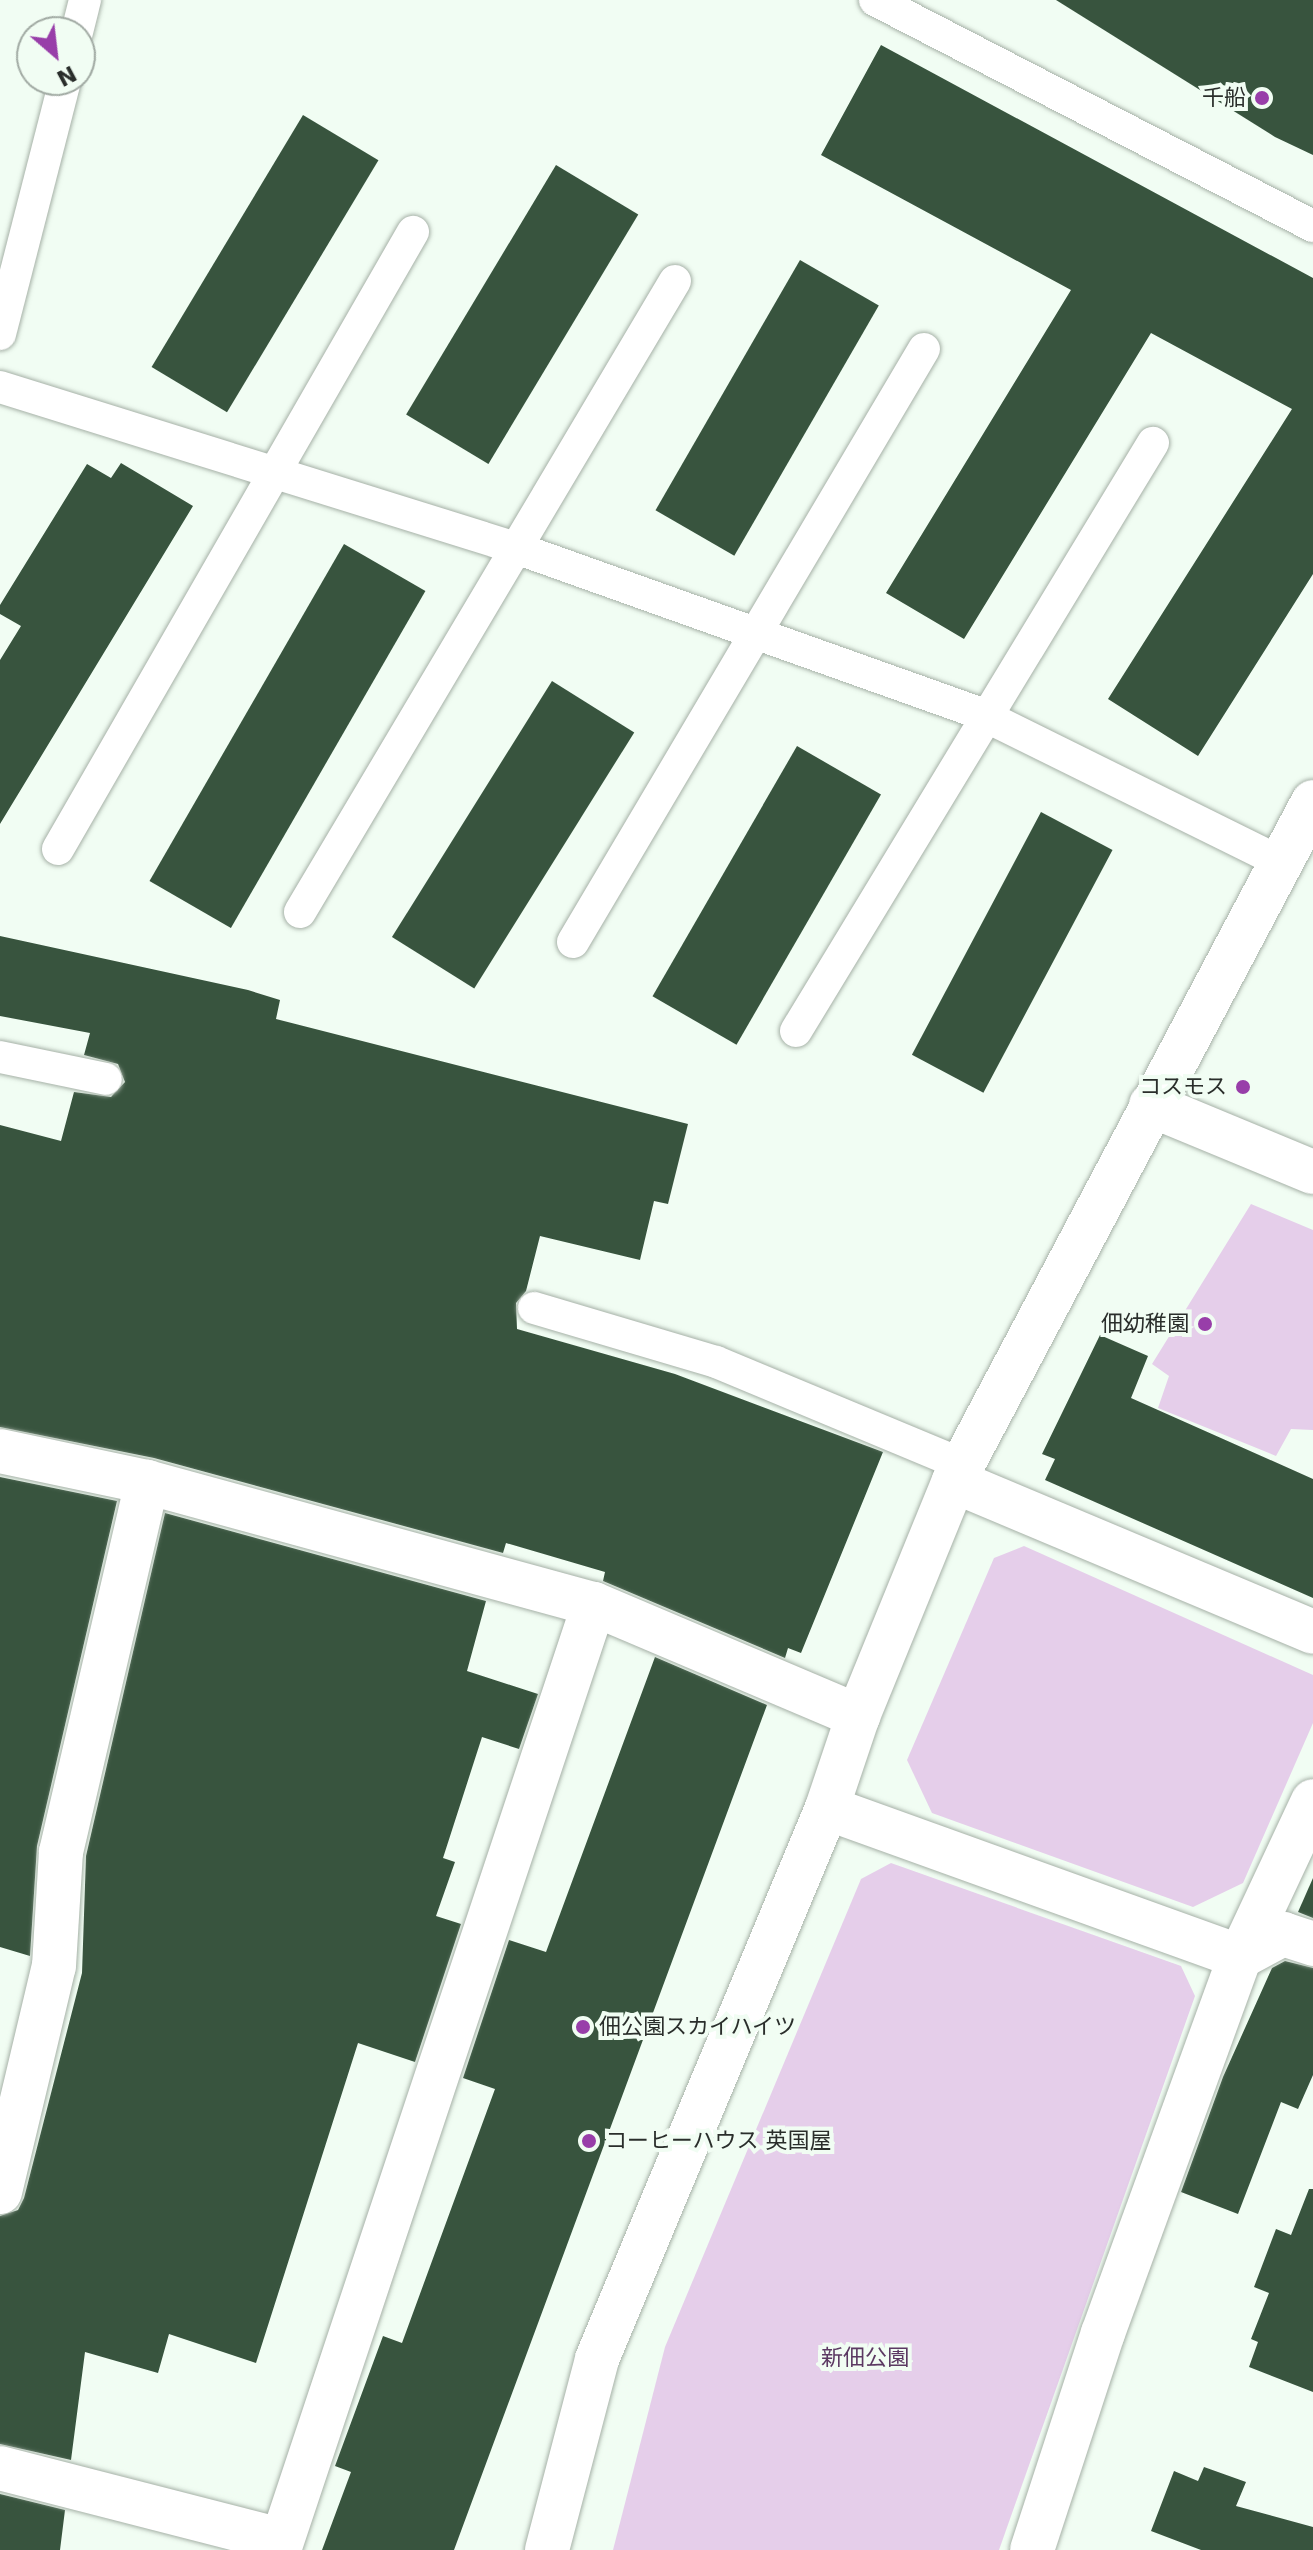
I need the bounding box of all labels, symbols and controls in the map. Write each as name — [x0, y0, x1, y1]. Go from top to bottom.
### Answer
north arrow — [16, 16, 96, 96]
text: N — [53, 61, 81, 91]
place label: 千船 — [1202, 85, 1246, 111]
marker: 千船 — [1253, 89, 1271, 107]
place label: コスモス — [1139, 1074, 1227, 1100]
marker: コスモス — [1234, 1078, 1252, 1096]
place label: 佃幼稚園 — [1101, 1311, 1189, 1337]
marker: 佃幼稚園 — [1196, 1315, 1214, 1333]
place label: 佃公園スカイハイツ — [599, 2014, 797, 2040]
marker: 佃公園スカイハイツ — [574, 2018, 592, 2036]
place label: コーヒーハウス 英国屋 — [605, 2128, 832, 2154]
marker: コーヒーハウス 英国屋 — [580, 2132, 598, 2150]
park label: 新佃公園 — [821, 2345, 909, 2371]

